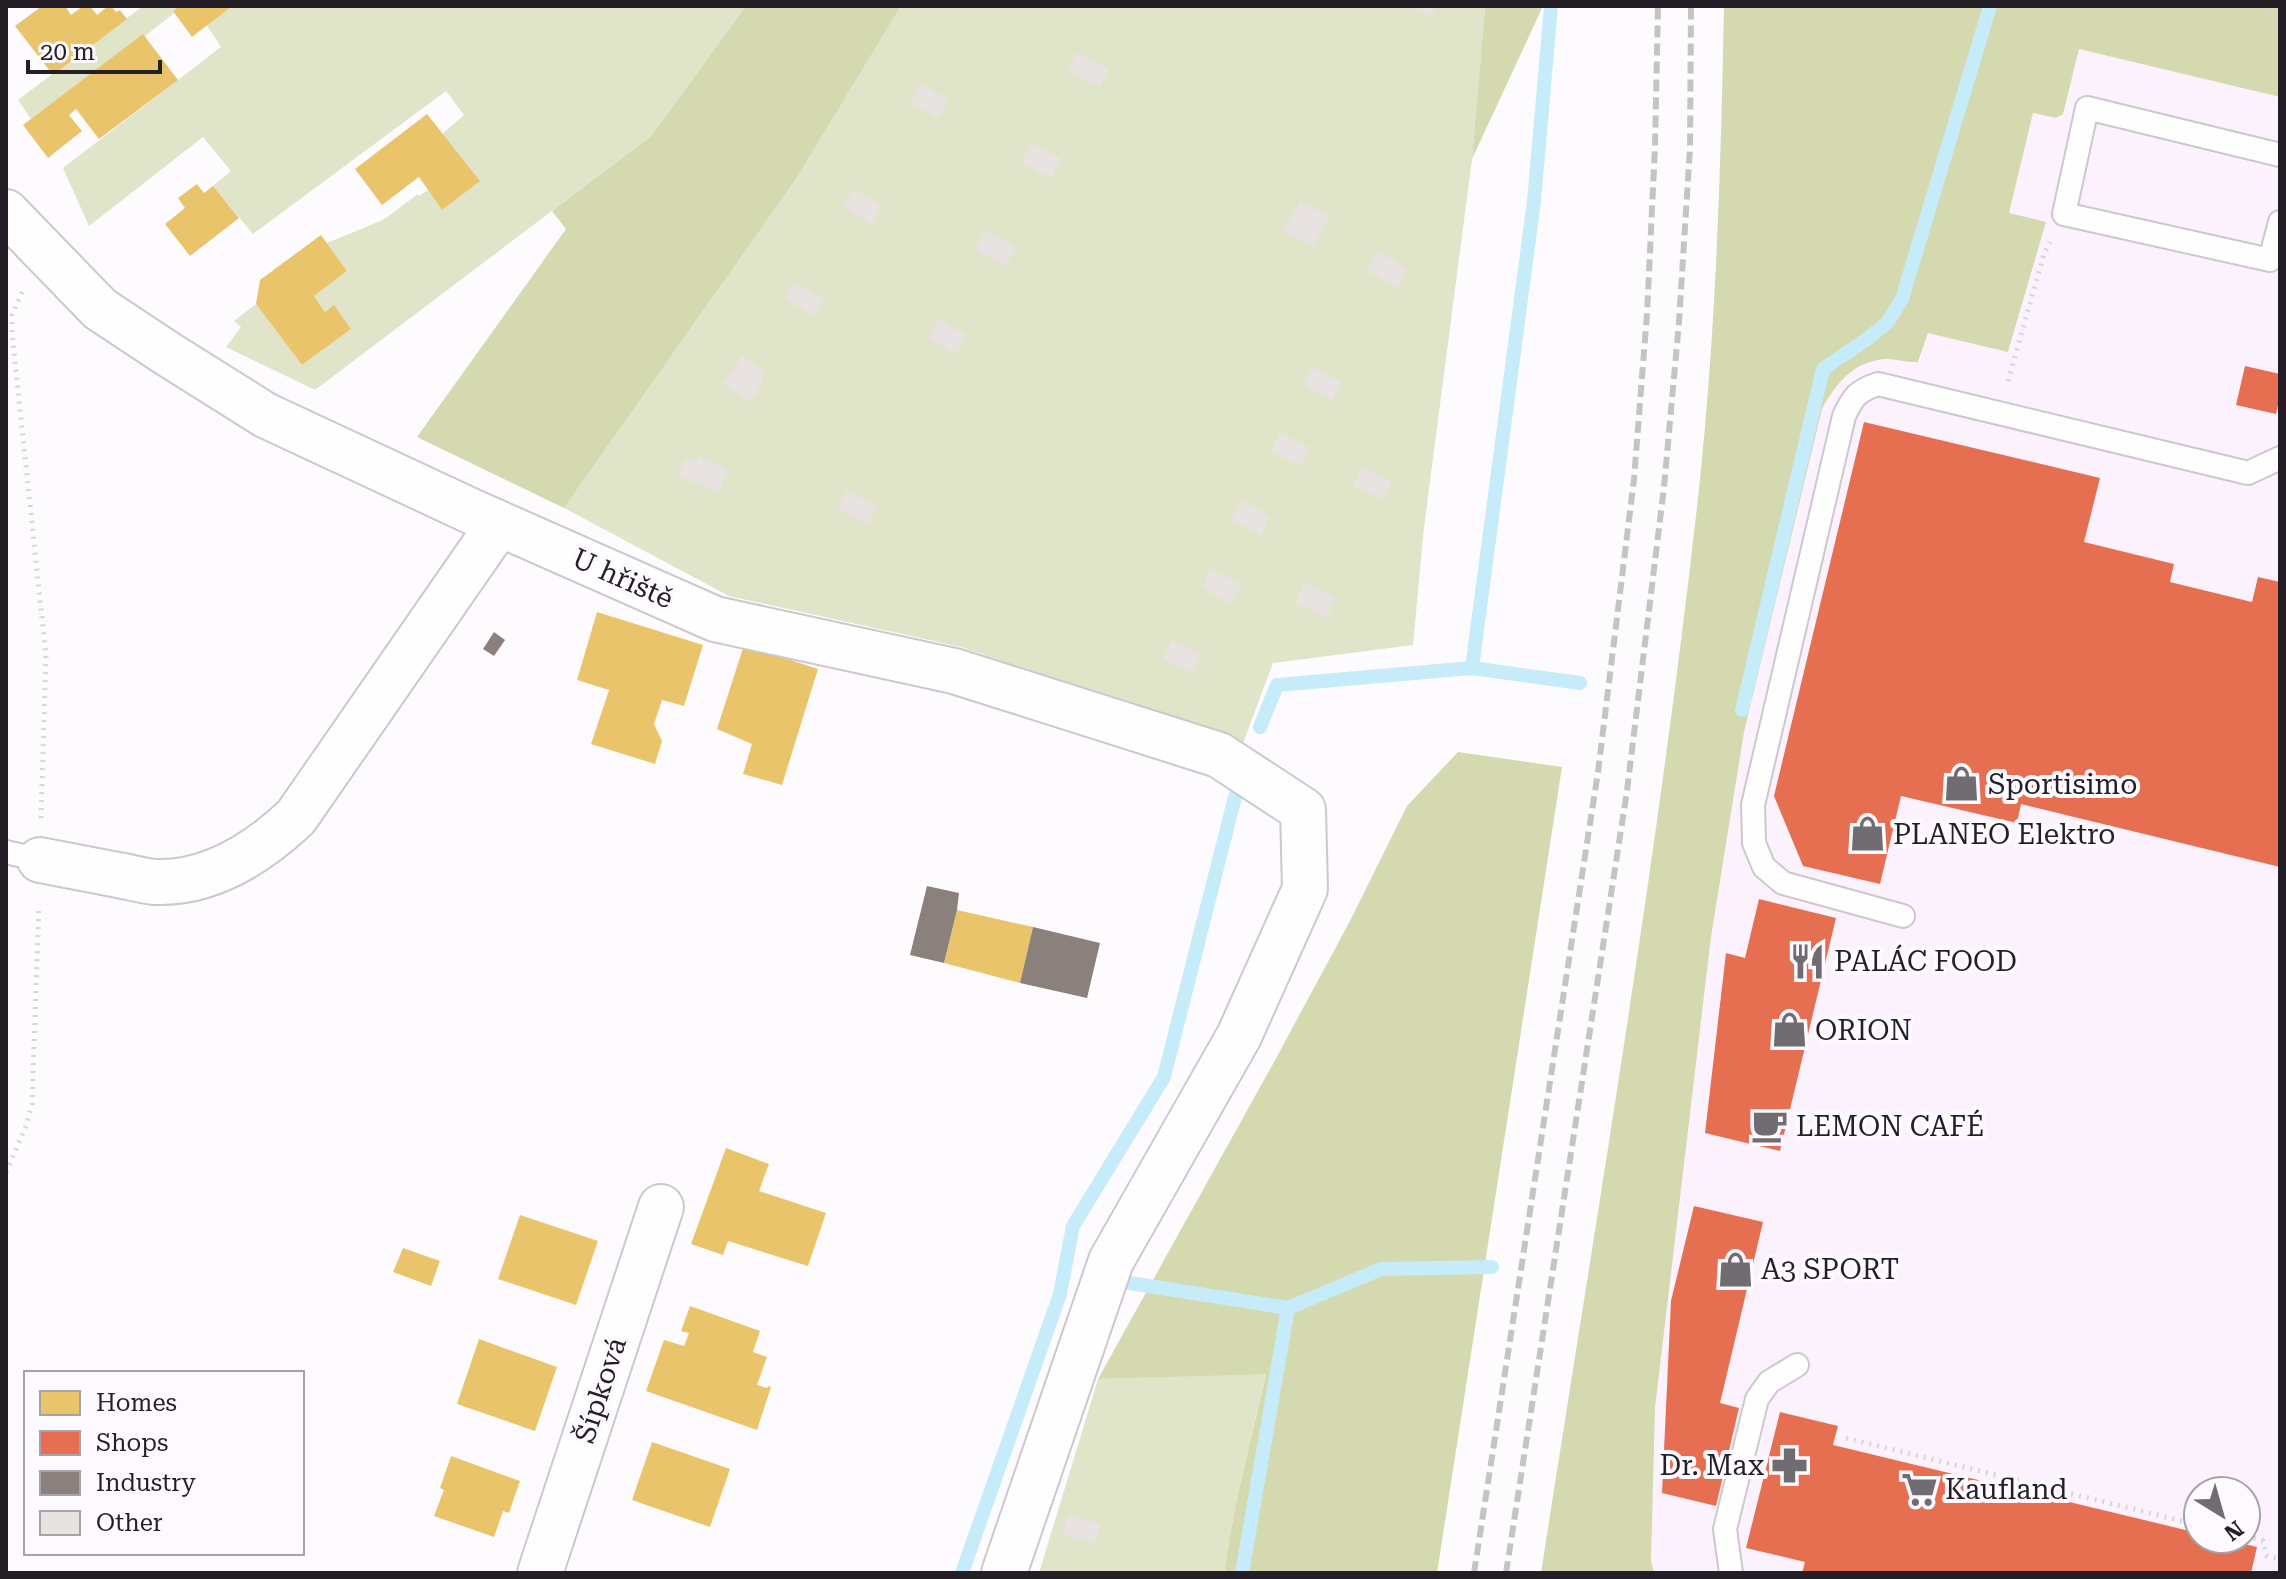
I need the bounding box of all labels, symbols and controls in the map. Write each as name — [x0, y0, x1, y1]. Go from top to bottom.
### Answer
scale bar — [28, 24, 160, 74]
text: 20 m — [40, 38, 95, 66]
street label: U hřiště — [567, 542, 678, 615]
shop icon: Sportisimo — [1943, 765, 1981, 803]
place label: Sportisimo — [1988, 768, 2137, 801]
shop icon: PLANEO Elektro — [1848, 815, 1886, 853]
place label: PLANEO Elektro — [1893, 818, 2116, 851]
restaurant icon: PALÁC FOOD — [1789, 942, 1827, 980]
place label: PALÁC FOOD — [1834, 944, 2017, 978]
shop icon: ORION — [1770, 1011, 1808, 1049]
place label: ORION — [1815, 1014, 1912, 1047]
cafe icon: LEMON CAFÉ — [1751, 1107, 1789, 1145]
place label: LEMON CAFÉ — [1796, 1109, 1984, 1143]
shop icon: A3 SPORT — [1716, 1250, 1754, 1288]
place label: A3 SPORT — [1761, 1253, 1899, 1286]
street label: Šípková — [567, 1333, 633, 1447]
legend — [24, 1371, 304, 1555]
text: Homes — [96, 1389, 177, 1417]
text: Shops — [96, 1429, 168, 1457]
pharmacy icon: Dr. Max — [1771, 1446, 1809, 1484]
place label: Dr. Max — [1660, 1449, 1764, 1482]
text: Industry — [96, 1469, 197, 1497]
supermarket icon: Kaufland — [1900, 1470, 1938, 1508]
place label: Kaufland — [1945, 1473, 2067, 1506]
north arrow — [2182, 1475, 2262, 1555]
text: Other — [96, 1509, 163, 1537]
text: N — [2219, 1515, 2248, 1546]

